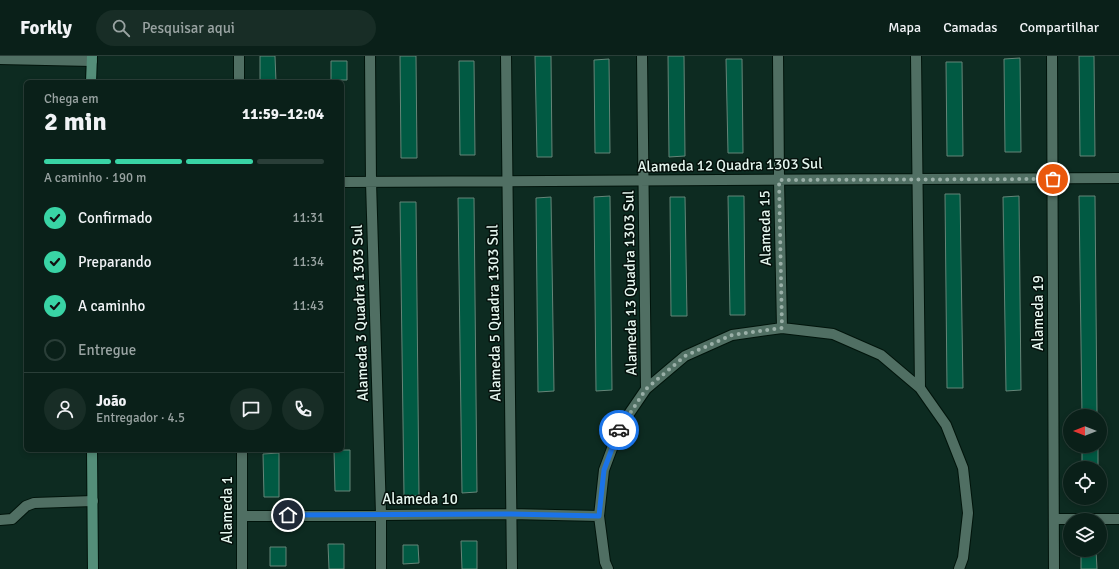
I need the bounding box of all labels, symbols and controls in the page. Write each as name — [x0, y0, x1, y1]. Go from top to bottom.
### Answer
search box — [96, 10, 376, 46]
text: Forkly — [20, 16, 72, 40]
icon: search — [110, 17, 132, 39]
text: Pesquisar aqui — [142, 19, 235, 37]
text: Mapa — [888, 19, 921, 36]
text: Camadas — [943, 19, 997, 36]
text: Compartilhar — [1019, 19, 1099, 36]
text: Chega em — [44, 91, 99, 107]
text: 11:59–12:04 — [242, 105, 324, 123]
text: 2 min — [44, 106, 107, 138]
street label: Alameda 12 Quadra 1303 Sul — [637, 154, 823, 176]
pin — [1036, 162, 1070, 196]
icon: bag — [1042, 168, 1064, 190]
text: A caminho · 190 m — [44, 170, 146, 186]
street label: Alameda 13 Quadra 1303 Sul — [619, 190, 641, 376]
street label: Alameda 15 — [755, 190, 775, 266]
icon: check — [44, 207, 66, 229]
text: Confirmado — [78, 209, 152, 227]
text: 11:31 — [292, 210, 324, 226]
street label: Alameda 3 Quadra 1303 Sul — [348, 224, 372, 402]
street label: Alameda 5 Quadra 1303 Sul — [483, 224, 505, 402]
icon: check — [44, 251, 66, 273]
text: Preparando — [78, 253, 152, 271]
text: 11:34 — [292, 254, 324, 270]
street label: Alameda 19 — [1029, 275, 1047, 351]
icon: check — [44, 295, 66, 317]
text: A caminho — [78, 297, 145, 315]
text: 11:43 — [292, 298, 324, 314]
text: Entregue — [78, 341, 136, 359]
button: person — [44, 388, 86, 430]
button: chat — [230, 388, 272, 430]
button: phone — [282, 388, 324, 430]
text: João — [96, 392, 126, 410]
north arrow — [1063, 409, 1107, 453]
map controls — [1063, 409, 1107, 557]
text: Entregador · 4.5 — [96, 410, 185, 426]
courier — [599, 410, 639, 450]
icon: car — [608, 419, 630, 441]
button: locate — [1063, 461, 1107, 505]
street label: Alameda 1 — [218, 476, 236, 544]
street label: Alameda 10 — [382, 490, 458, 508]
pin — [271, 498, 305, 532]
icon: home — [277, 504, 299, 526]
button: layers — [1063, 513, 1107, 557]

